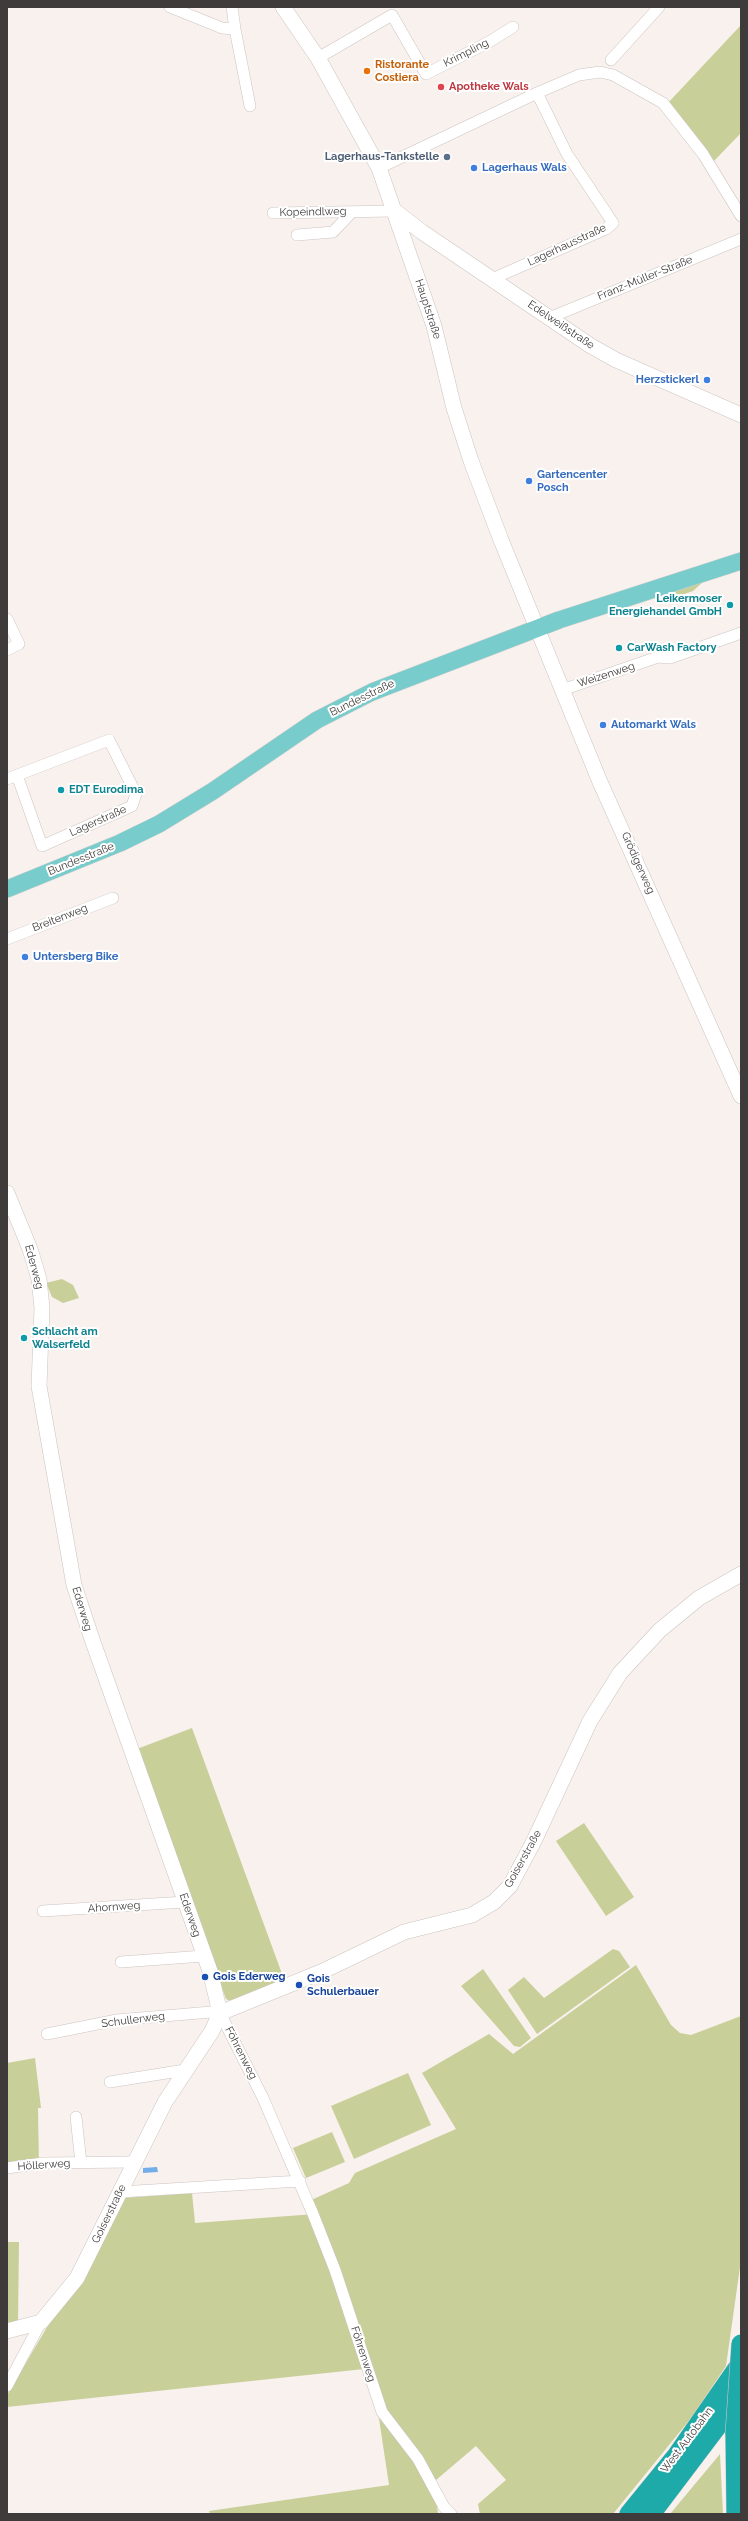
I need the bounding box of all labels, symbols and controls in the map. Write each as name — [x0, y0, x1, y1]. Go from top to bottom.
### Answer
street label: Krimpling — [441, 36, 491, 70]
place label: Ristorante Costiera — [375, 58, 429, 84]
marker: Ristorante Costiera — [362, 66, 372, 76]
place label: Apotheke Wals — [449, 80, 529, 94]
marker: Apotheke Wals — [436, 82, 446, 92]
place label: Lagerhaus-Tankstelle — [325, 150, 439, 164]
marker: Lagerhaus-Tankstelle — [442, 152, 452, 162]
place label: Lagerhaus Wals — [482, 161, 567, 175]
marker: Lagerhaus Wals — [469, 163, 479, 173]
street label: Kopeindlweg — [279, 205, 347, 219]
street label: Lagerhausstraße — [526, 221, 608, 269]
street label: Franz-Müller-Straße — [595, 253, 695, 303]
street label: Hauptstraße — [412, 277, 444, 341]
street label: Edelweißstraße — [525, 298, 597, 352]
place label: Herzstickerl — [636, 373, 699, 387]
marker: Herzstickerl — [702, 375, 712, 385]
place label: Gartencenter Posch — [537, 468, 607, 494]
marker: Gartencenter Posch — [524, 476, 534, 486]
place label: Leikermoser Energiehandel GmbH — [609, 592, 722, 618]
marker: Leikermoser Energiehandel GmbH — [725, 600, 735, 610]
place label: CarWash Factory — [627, 641, 716, 655]
marker: CarWash Factory — [614, 643, 624, 653]
street label: Weizenweg — [576, 660, 636, 690]
street label: Bundesstraße — [328, 677, 396, 719]
place label: Automarkt Wals — [611, 718, 696, 732]
marker: Automarkt Wals — [598, 720, 608, 730]
place label: EDT Eurodima — [69, 783, 143, 797]
marker: EDT Eurodima — [56, 785, 66, 795]
street label: Lagerstraße — [68, 803, 128, 839]
street label: Grödigerweg — [618, 830, 658, 896]
street label: Bundesstraße — [46, 840, 116, 878]
street label: Breitenweg — [30, 901, 90, 935]
place label: Untersberg Bike — [33, 950, 118, 964]
marker: Untersberg Bike — [20, 952, 30, 962]
street label: Ederweg — [22, 1243, 46, 1291]
place label: Schlacht am Walserfeld — [32, 1325, 98, 1351]
marker: Schlacht am Walserfeld — [19, 1333, 29, 1343]
street label: Ederweg — [69, 1585, 95, 1633]
street label: Goiserstraße — [502, 1828, 544, 1890]
street label: Ederweg — [176, 1891, 204, 1939]
street label: Ahornweg — [87, 1899, 141, 1915]
place label: Gois Ederweg — [213, 1970, 286, 1984]
marker: Gois Ederweg — [200, 1972, 210, 1982]
place label: Gois Schulerbauer — [307, 1972, 379, 1998]
marker: Gois Schulerbauer — [294, 1980, 304, 1990]
street label: Schullerweg — [100, 2010, 166, 2030]
street label: Föhrenweg — [222, 2024, 260, 2082]
street label: Höllerweg — [17, 2157, 71, 2173]
street label: Goiserstraße — [89, 2182, 129, 2246]
street label: Föhrenweg — [348, 2325, 378, 2383]
street label: West Autobahn — [658, 2405, 716, 2475]

